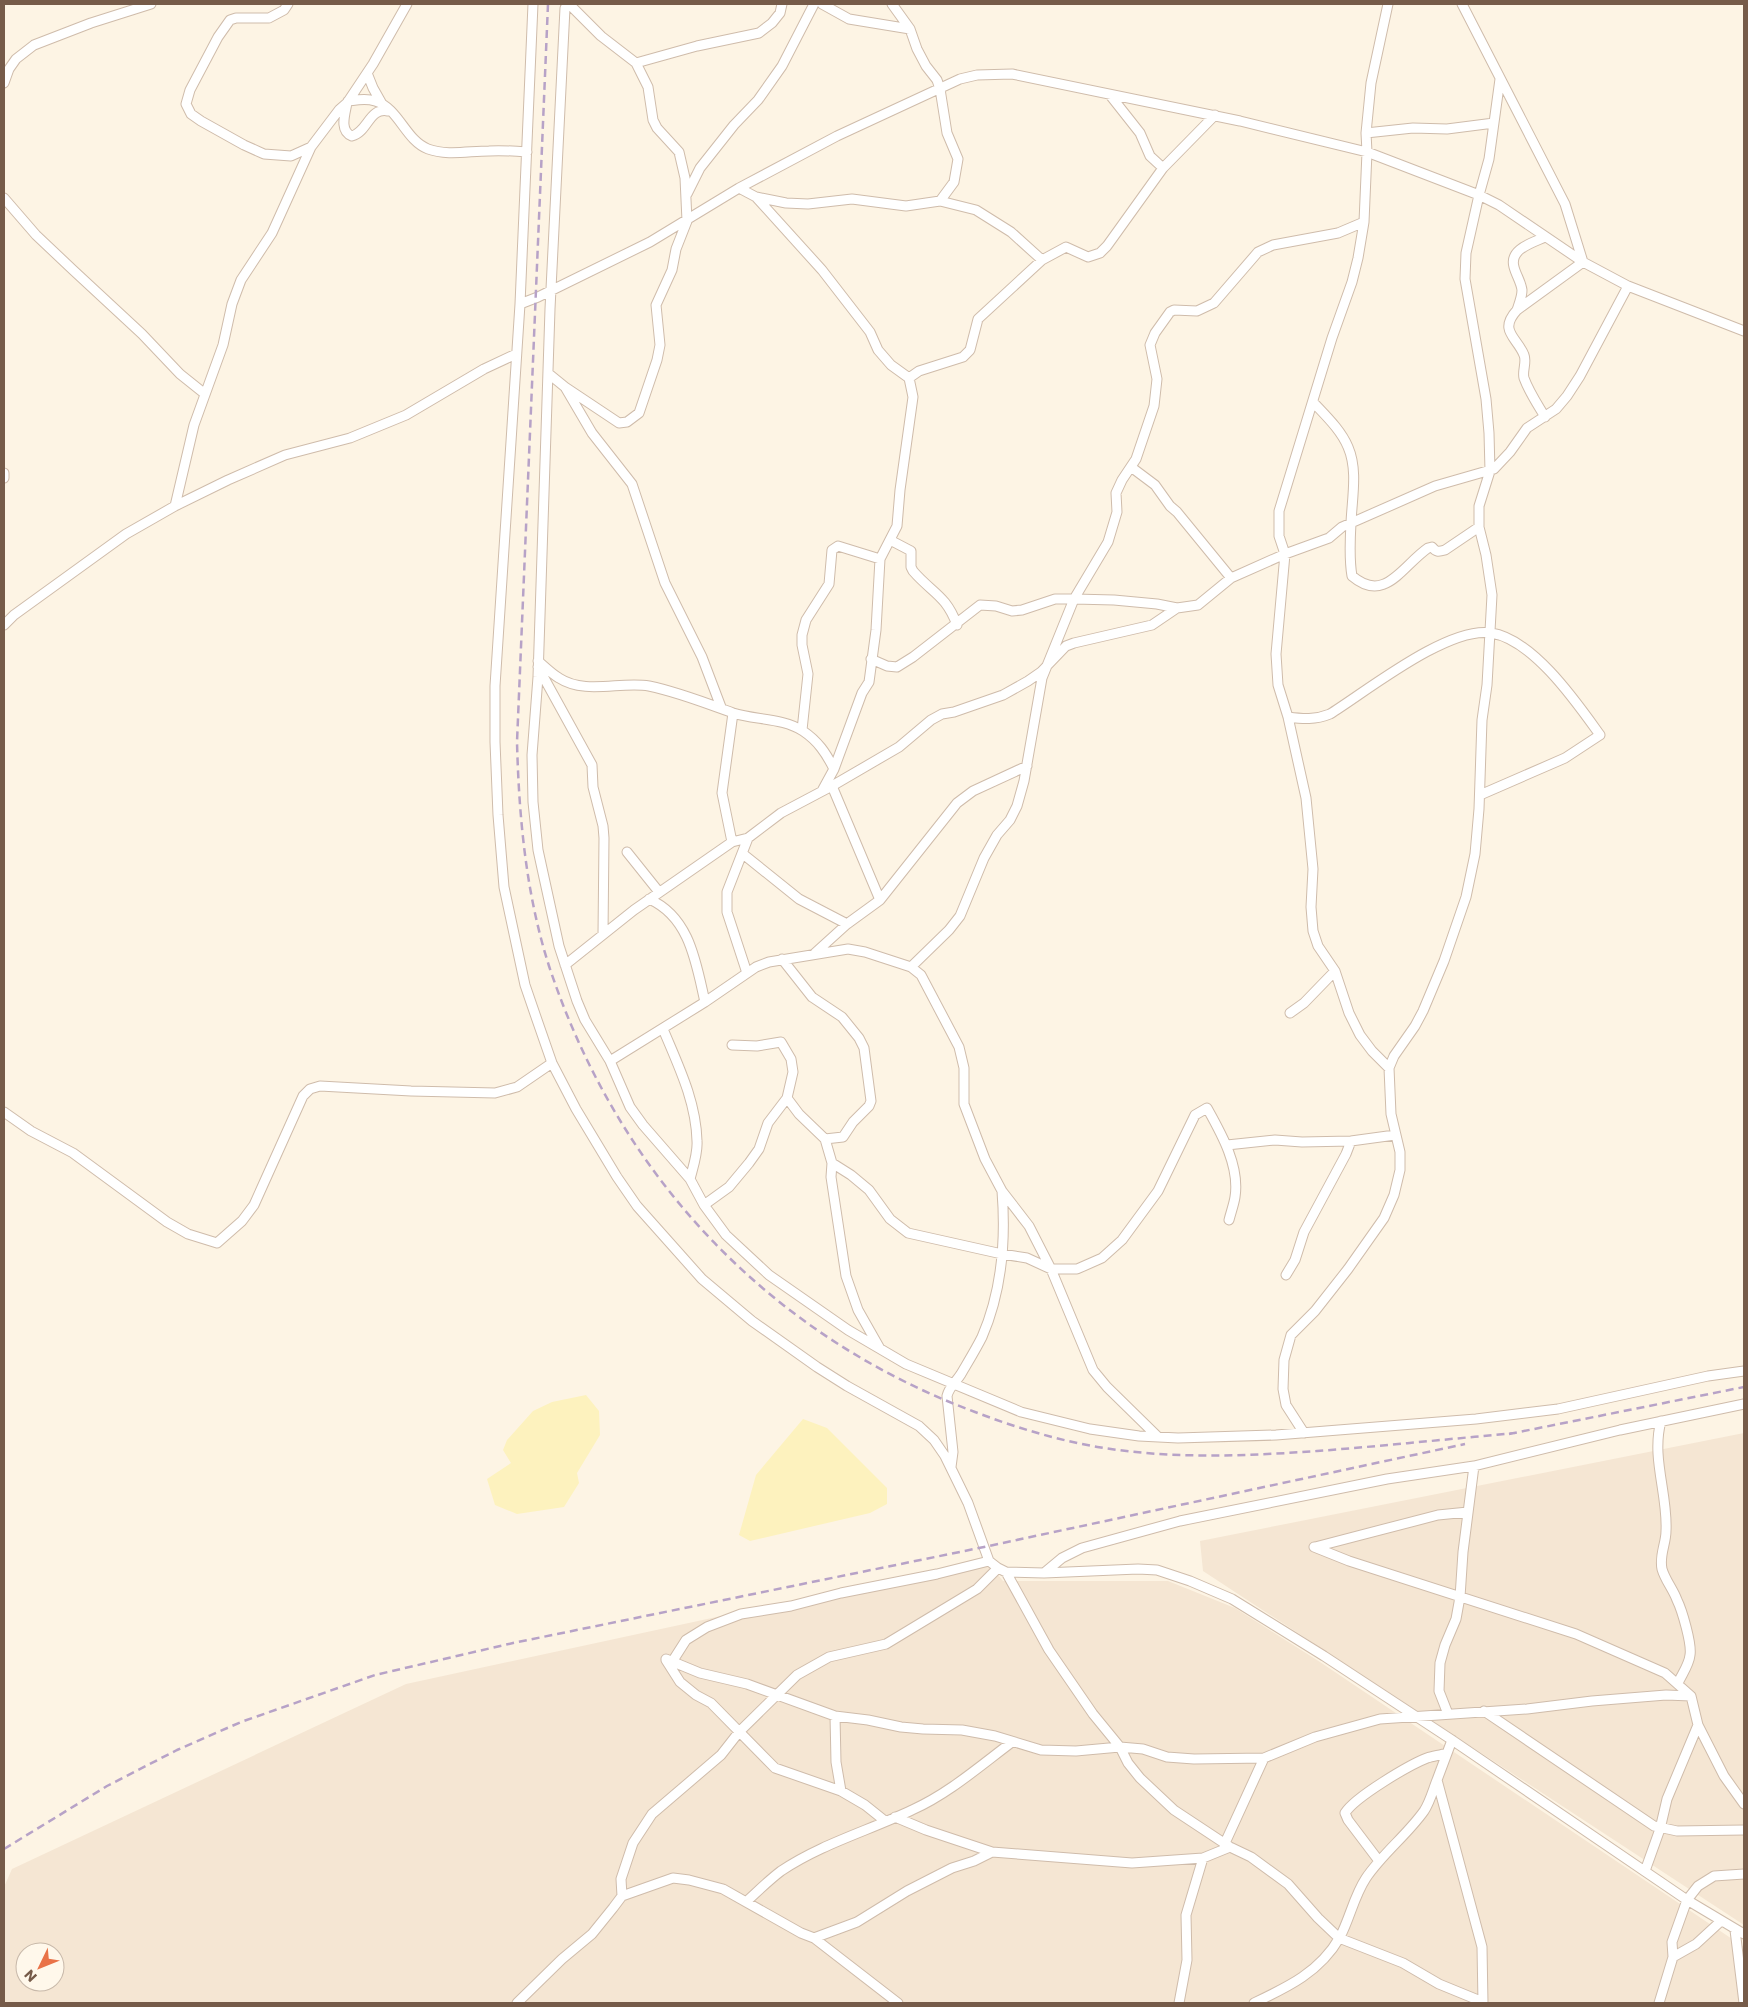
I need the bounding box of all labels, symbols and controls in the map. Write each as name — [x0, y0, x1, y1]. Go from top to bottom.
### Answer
north arrow — [15, 1942, 65, 1992]
text: N — [20, 1965, 41, 1987]

